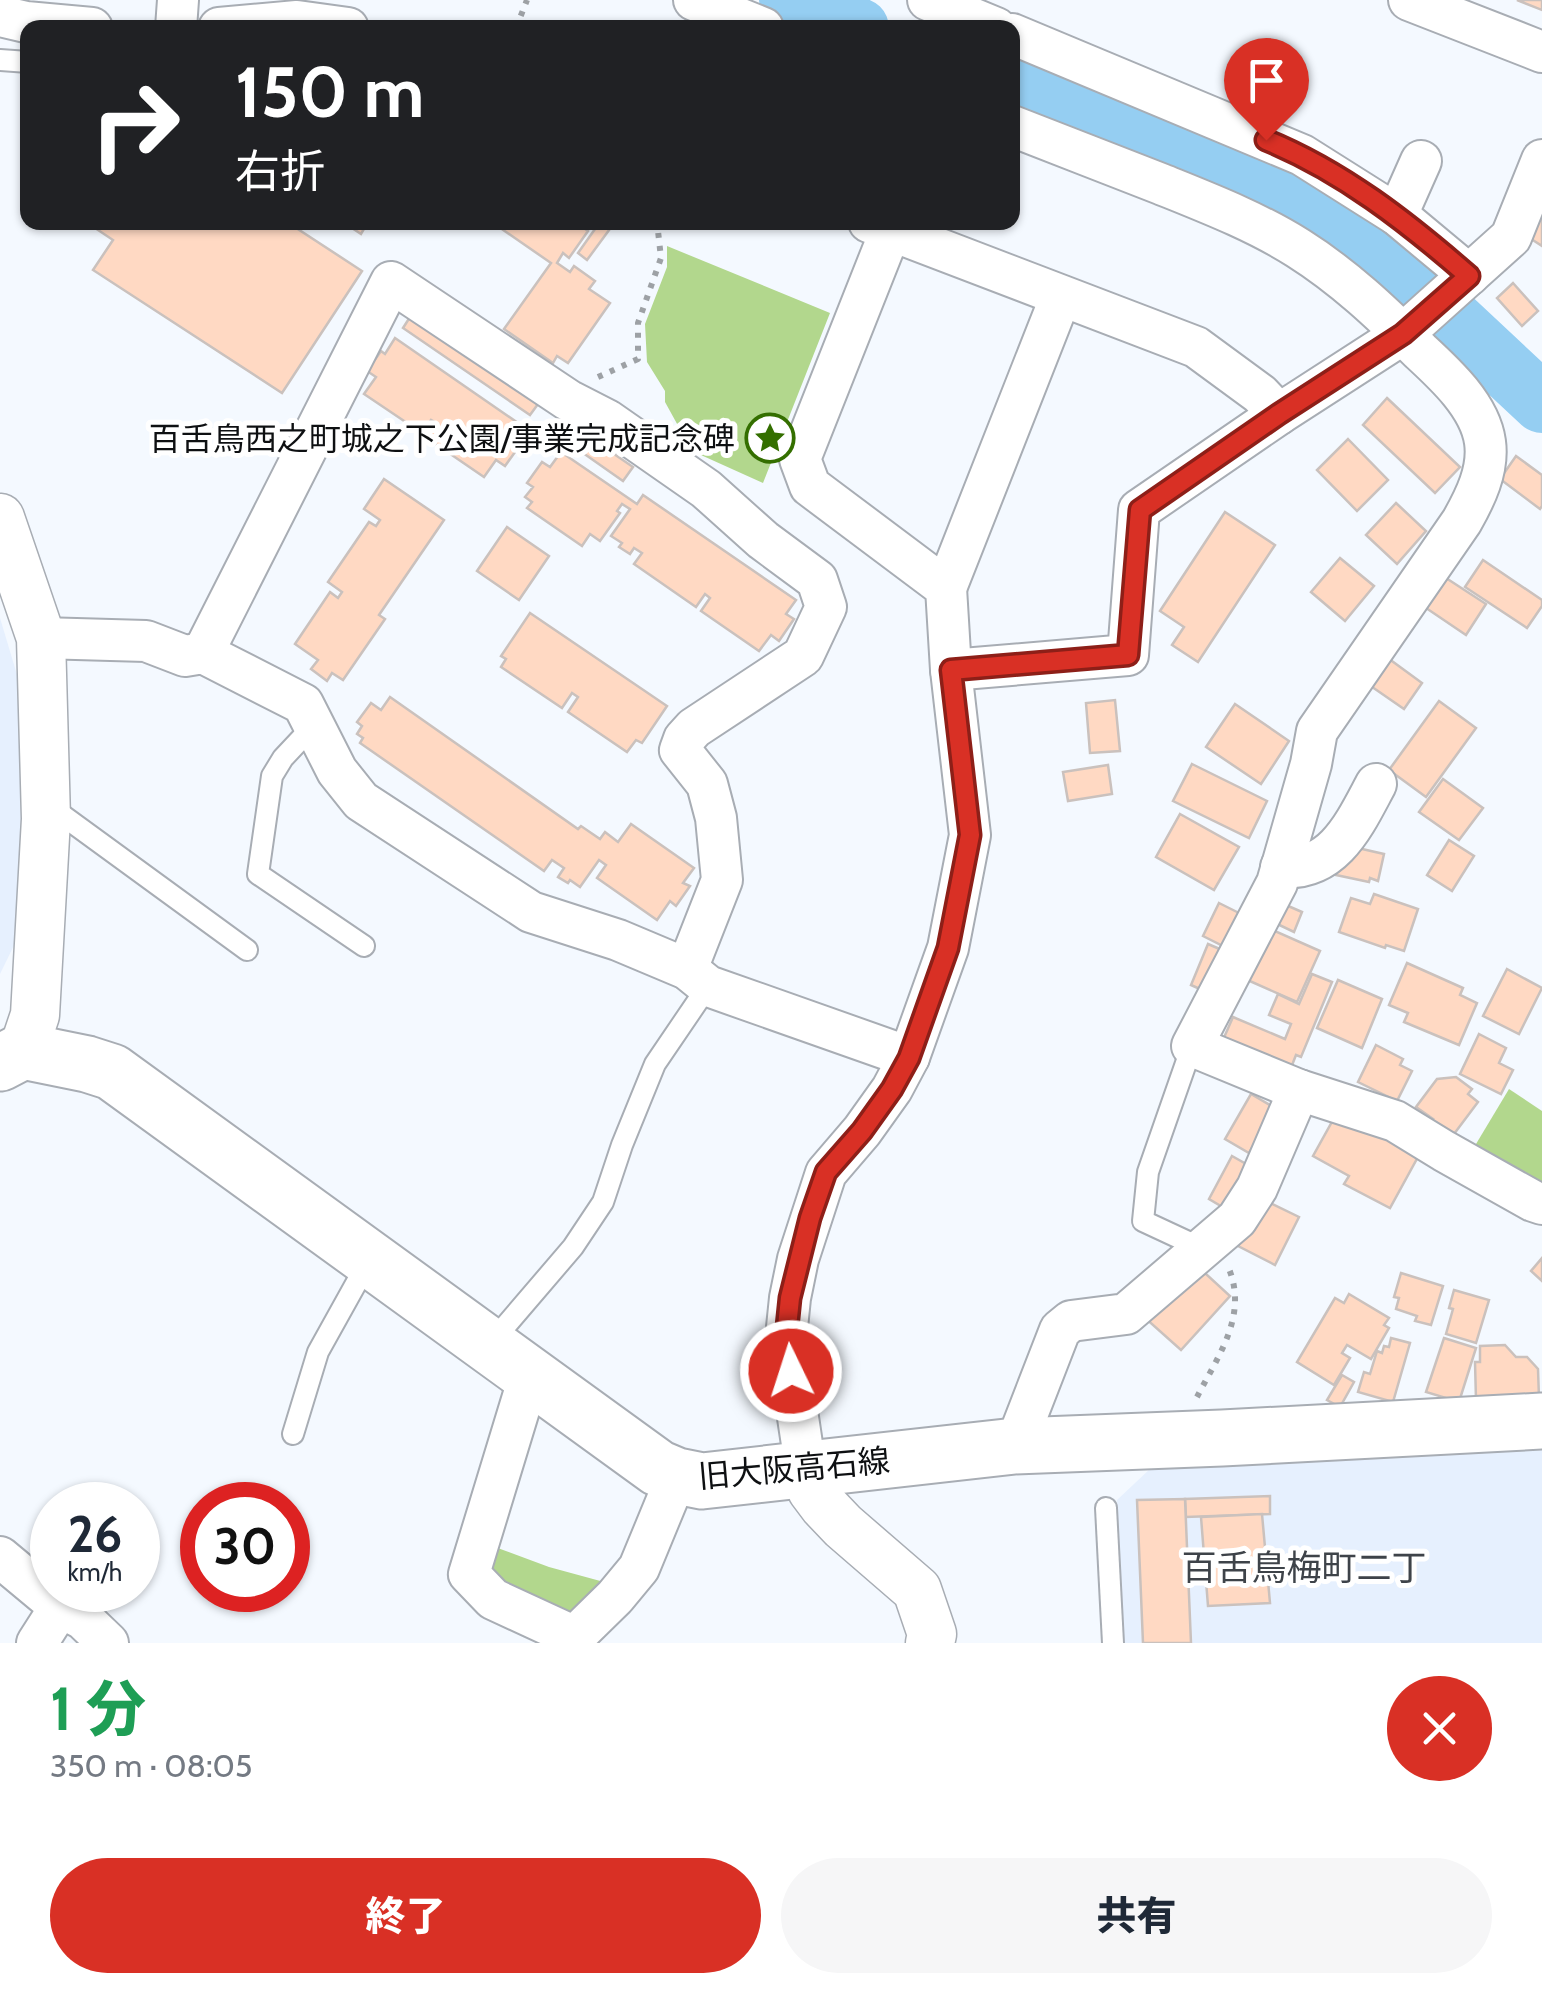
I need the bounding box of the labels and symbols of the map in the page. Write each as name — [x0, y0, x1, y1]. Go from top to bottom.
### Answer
pin — [1224, 38, 1309, 141]
place icon: 百舌鳥西之町城之下公園/事業完成記念碑 — [744, 412, 796, 464]
place label: 百舌鳥西之町城之下公園/事業完成記念碑 — [149, 419, 735, 458]
position arrow — [739, 1319, 843, 1423]
street label: 旧大阪高石線 — [697, 1440, 891, 1496]
speed limit sign: 30 — [180, 1482, 310, 1612]
district label: 百舌鳥梅町二丁 — [1181, 1546, 1427, 1589]

